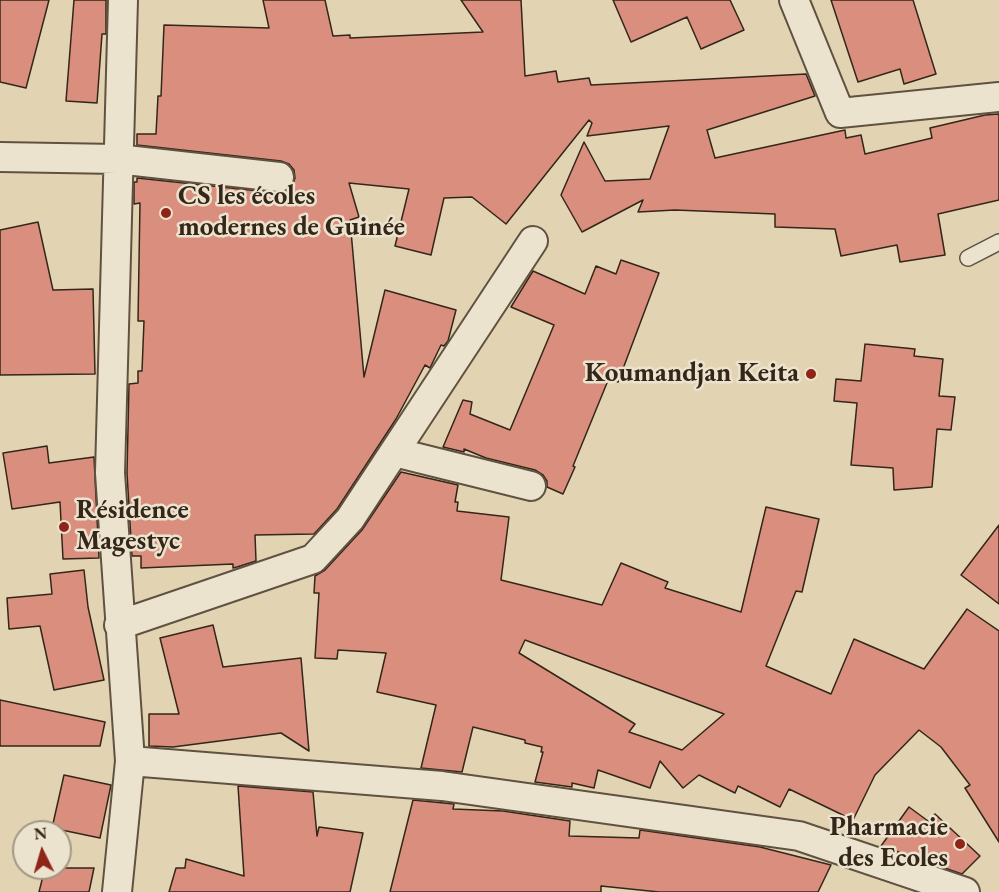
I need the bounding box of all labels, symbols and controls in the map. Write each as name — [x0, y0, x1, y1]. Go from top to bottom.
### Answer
place label: CS les écoles modernes de Guinée — [178, 181, 405, 244]
marker: CS les écoles modernes de Guinée — [159, 206, 173, 220]
place label: Koumandjan Keita — [585, 358, 799, 390]
marker: Koumandjan Keita — [804, 367, 818, 381]
place label: Résidence Magestyc — [76, 495, 189, 558]
marker: Résidence Magestyc — [57, 520, 71, 534]
place label: Pharmacie des Ecoles — [830, 812, 948, 875]
north arrow — [12, 820, 72, 880]
text: N — [33, 823, 48, 845]
marker: Pharmacie des Ecoles — [953, 837, 967, 851]

